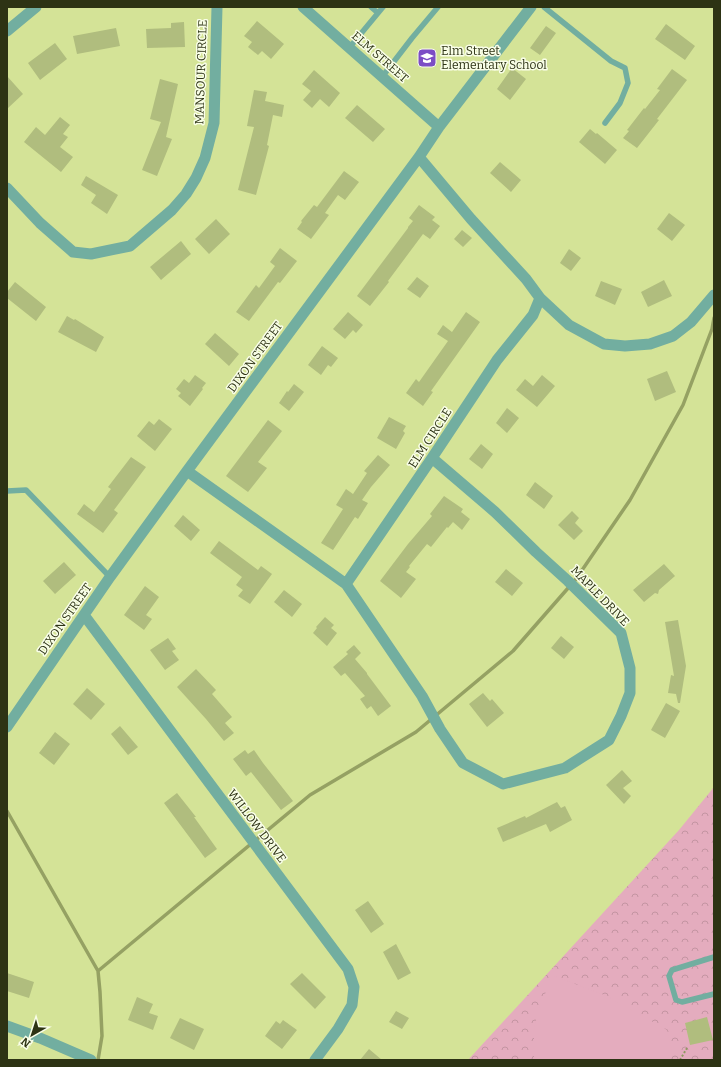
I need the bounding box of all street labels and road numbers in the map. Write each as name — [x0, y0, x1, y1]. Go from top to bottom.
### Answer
street label: MANSOUR CIRCLE — [192, 19, 210, 125]
street label: ELM STREET — [349, 29, 411, 85]
street label: DIXON STREET — [225, 319, 285, 395]
street label: ELM CIRCLE — [405, 405, 455, 471]
street label: MAPLE DRIVE — [568, 563, 632, 629]
street label: DIXON STREET — [35, 581, 95, 657]
street label: WILLOW DRIVE — [225, 787, 289, 865]

